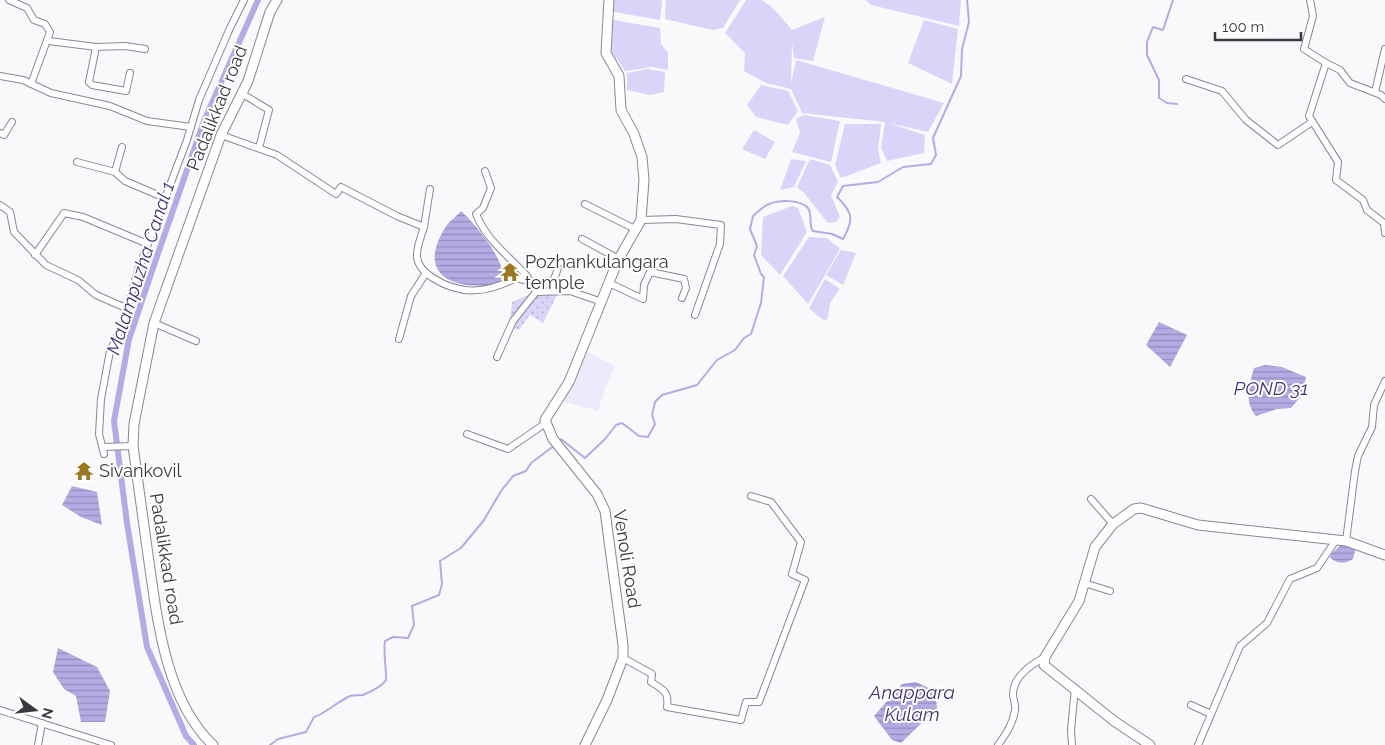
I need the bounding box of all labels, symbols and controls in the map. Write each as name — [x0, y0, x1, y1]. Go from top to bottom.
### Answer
scale bar — [1215, 10, 1301, 42]
text: 100 m — [1222, 18, 1264, 36]
street label: Padalikkad road — [182, 42, 251, 173]
water label: Malampuzha Canal 1 — [102, 179, 178, 357]
place label: Pozhankulangara temple — [525, 251, 669, 293]
temple icon: Pozhankulangara temple — [499, 261, 521, 283]
water label: POND 31 — [1234, 377, 1308, 399]
temple icon: Sivankovil — [73, 460, 95, 482]
place label: Sivankovil — [99, 460, 181, 481]
street label: Padalikkad road — [146, 492, 187, 626]
street label: Venoli Road — [609, 508, 646, 610]
water label: Anappara Kulam — [868, 681, 955, 725]
north arrow — [10, 685, 60, 735]
text: N — [38, 706, 57, 721]

